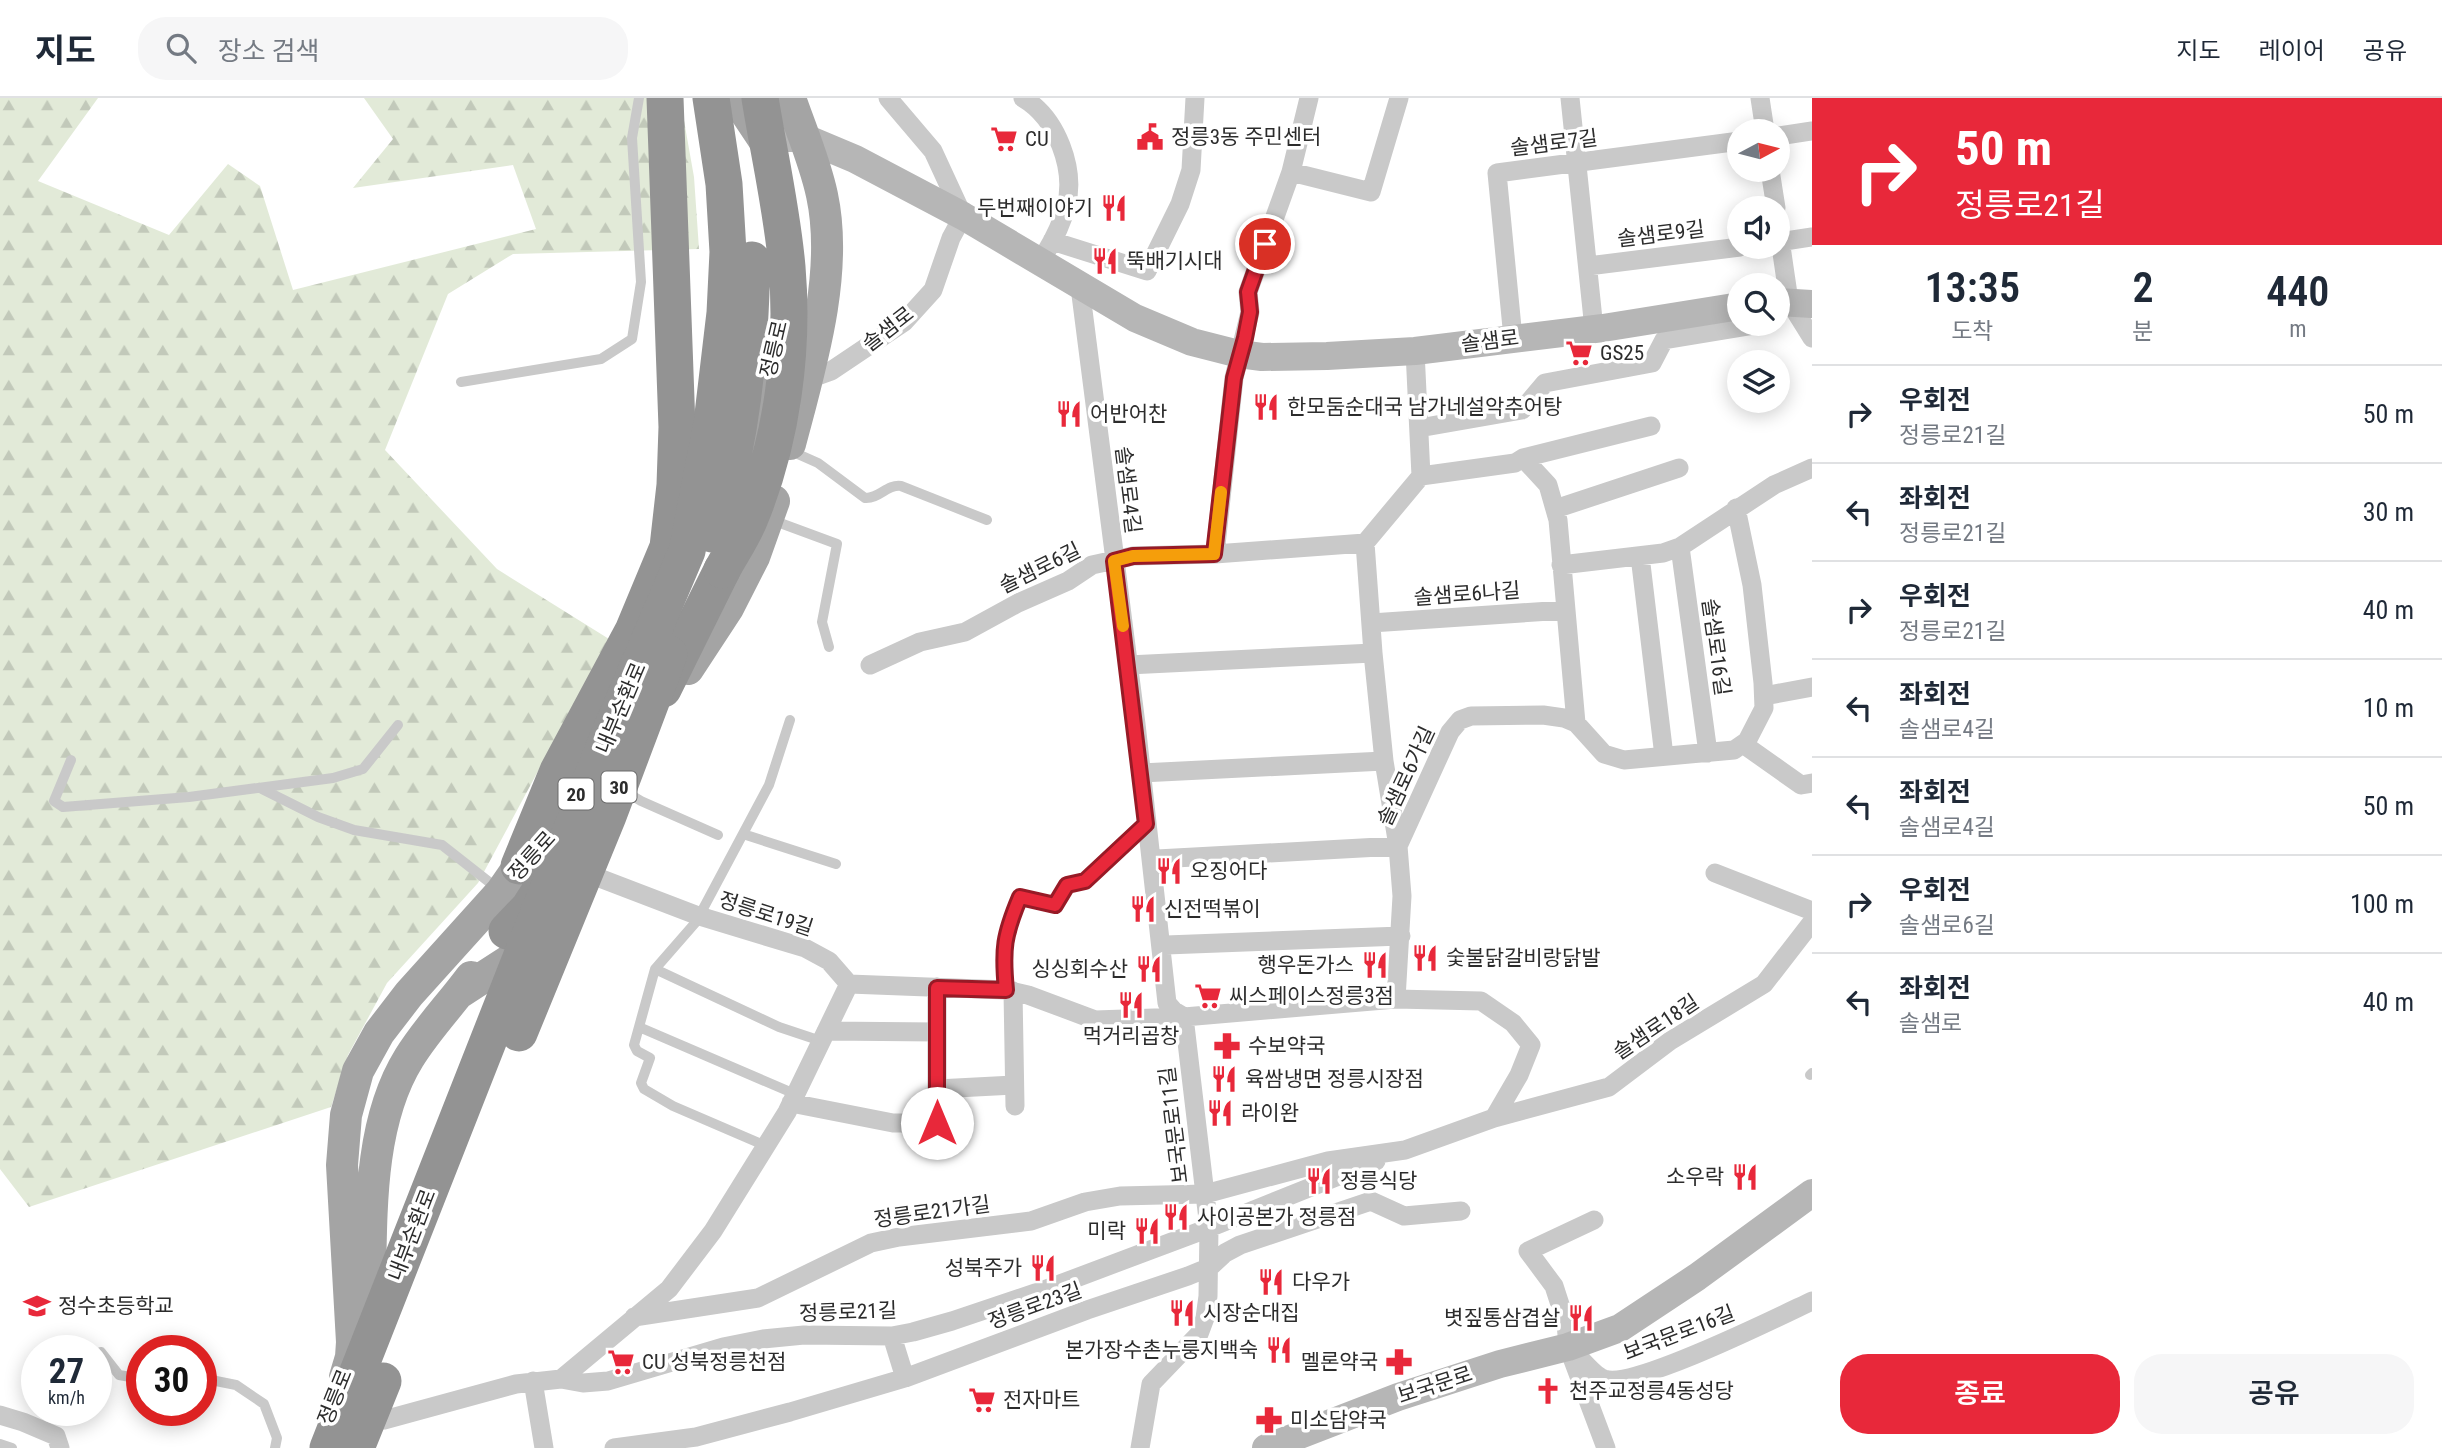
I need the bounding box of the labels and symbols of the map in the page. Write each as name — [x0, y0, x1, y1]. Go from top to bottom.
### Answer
north arrow — [1727, 119, 1790, 182]
public building icon: 정릉3동 주민센터 — [1135, 122, 1165, 152]
supermarket icon: CU — [989, 124, 1019, 154]
place label: 정릉3동 주민센터 — [1171, 125, 1321, 149]
street label: 솔샘로7길 — [1509, 126, 1599, 160]
place label: CU — [1025, 127, 1049, 151]
restaurant icon: 두번째이야기 — [1099, 193, 1129, 223]
place label: 두번째이야기 — [977, 196, 1093, 220]
pin — [1235, 214, 1295, 274]
street label: 솔샘로9길 — [1616, 217, 1706, 251]
restaurant icon: 뚝배기시대 — [1090, 246, 1120, 276]
place label: 뚝배기시대 — [1126, 249, 1223, 273]
street label: 솔샘로 — [858, 302, 918, 356]
street label: 정릉로 — [756, 318, 792, 380]
street label: 솔샘로 — [1460, 326, 1520, 356]
supermarket icon: GS25 — [1564, 338, 1594, 368]
place label: GS25 — [1600, 341, 1644, 365]
restaurant icon: 한모둠순대국 남가네설악추어탕 — [1251, 392, 1281, 422]
place label: 한모둠순대국 남가네설악추어탕 — [1287, 395, 1562, 419]
restaurant icon: 어반어찬 — [1054, 399, 1084, 429]
place label: 어반어찬 — [1090, 402, 1167, 426]
street label: 솔샘로4길 — [1111, 445, 1145, 535]
street label: 솔샘로6길 — [995, 538, 1085, 598]
street label: 솔샘로6나길 — [1413, 578, 1521, 610]
street label: 솔샘로16길 — [1697, 597, 1735, 697]
street label: 내부순환로 — [591, 659, 651, 757]
street label: 솔샘로6가길 — [1373, 722, 1439, 830]
road number: 30 — [602, 772, 636, 802]
road number: 20 — [558, 778, 594, 810]
street label: 정릉로 — [504, 826, 560, 886]
restaurant icon: 오징어다 — [1154, 856, 1184, 886]
place label: 오징어다 — [1190, 859, 1267, 883]
street label: 정릉로19길 — [716, 887, 816, 941]
restaurant icon: 신전떡볶이 — [1128, 894, 1158, 924]
place label: 신전떡볶이 — [1164, 897, 1261, 921]
restaurant icon: 숯불닭갈비랑닭발 — [1410, 943, 1440, 973]
place label: 숯불닭갈비랑닭발 — [1446, 946, 1601, 970]
restaurant icon: 행우돈가스 — [1360, 950, 1390, 980]
place label: 행우돈가스 — [1257, 953, 1354, 977]
restaurant icon: 싱싱회수산 — [1134, 954, 1164, 984]
place label: 싱싱회수산 — [1031, 957, 1128, 981]
supermarket icon: 씨스페이스정릉3점 — [1193, 981, 1223, 1011]
place label: 씨스페이스정릉3점 — [1229, 984, 1394, 1008]
restaurant icon: 먹거리곱창 — [1116, 990, 1146, 1020]
street label: 솔샘로18길 — [1609, 990, 1703, 1064]
place label: 먹거리곱창 — [1083, 1024, 1179, 1048]
pharmacy icon: 수보약국 — [1212, 1031, 1242, 1061]
place label: 수보약국 — [1248, 1034, 1325, 1058]
restaurant icon: 육쌈냉면 정릉시장점 — [1209, 1064, 1239, 1094]
street label: 보국문로11길 — [1155, 1065, 1193, 1185]
place label: 육쌈냉면 정릉시장점 — [1245, 1067, 1424, 1091]
position arrow — [900, 1086, 974, 1160]
restaurant icon: 라이완 — [1205, 1098, 1235, 1128]
place label: 라이완 — [1241, 1101, 1299, 1125]
restaurant icon: 소우락 — [1730, 1162, 1760, 1192]
place label: 소우락 — [1666, 1165, 1724, 1189]
restaurant icon: 정릉식당 — [1304, 1166, 1334, 1196]
place label: 정릉식당 — [1340, 1169, 1417, 1193]
street label: 내부순환로 — [383, 1186, 441, 1284]
street label: 정릉로21가길 — [872, 1192, 992, 1232]
restaurant icon: 사이공본가 정릉점 — [1161, 1202, 1191, 1232]
place label: 사이공본가 정릉점 — [1197, 1205, 1356, 1229]
restaurant icon: 미락 — [1132, 1216, 1162, 1246]
place label: 미락 — [1087, 1219, 1126, 1243]
restaurant icon: 성북주가 — [1028, 1253, 1058, 1283]
place label: 성북주가 — [945, 1256, 1022, 1280]
restaurant icon: 다우가 — [1256, 1267, 1286, 1297]
place label: 다우가 — [1292, 1270, 1350, 1294]
street label: 정릉로23길 — [985, 1278, 1085, 1334]
school or university icon: 정수초등학교 — [22, 1291, 52, 1321]
place label: 정수초등학교 — [58, 1294, 174, 1318]
street label: 정릉로21길 — [799, 1298, 897, 1326]
restaurant icon: 시장순대집 — [1167, 1298, 1197, 1328]
place label: 시장순대집 — [1203, 1301, 1300, 1325]
street label: 보국문로16길 — [1620, 1301, 1738, 1365]
restaurant icon: 볏짚통삼겹살 — [1566, 1303, 1596, 1333]
place label: 볏짚통삼겹살 — [1444, 1306, 1560, 1330]
speed limit sign: 30 — [126, 1335, 217, 1426]
restaurant icon: 본가장수촌누룽지백숙 — [1264, 1335, 1294, 1365]
place label: 본가장수촌누룽지백숙 — [1065, 1338, 1258, 1362]
supermarket icon: CU 성북정릉천점 — [606, 1347, 636, 1377]
pharmacy icon: 멜론약국 — [1384, 1347, 1414, 1377]
place label: CU 성북정릉천점 — [642, 1350, 786, 1374]
place label: 멜론약국 — [1301, 1350, 1378, 1374]
street label: 보국문로 — [1395, 1362, 1475, 1408]
street label: 정릉로 — [313, 1366, 357, 1428]
church icon: 천주교정릉4동성당 — [1533, 1376, 1563, 1406]
place label: 천주교정릉4동성당 — [1569, 1379, 1734, 1403]
supermarket icon: 전자마트 — [967, 1385, 997, 1415]
place label: 전자마트 — [1003, 1388, 1080, 1412]
pharmacy icon: 미소담약국 — [1254, 1405, 1284, 1435]
place label: 미소담약국 — [1290, 1408, 1387, 1432]

